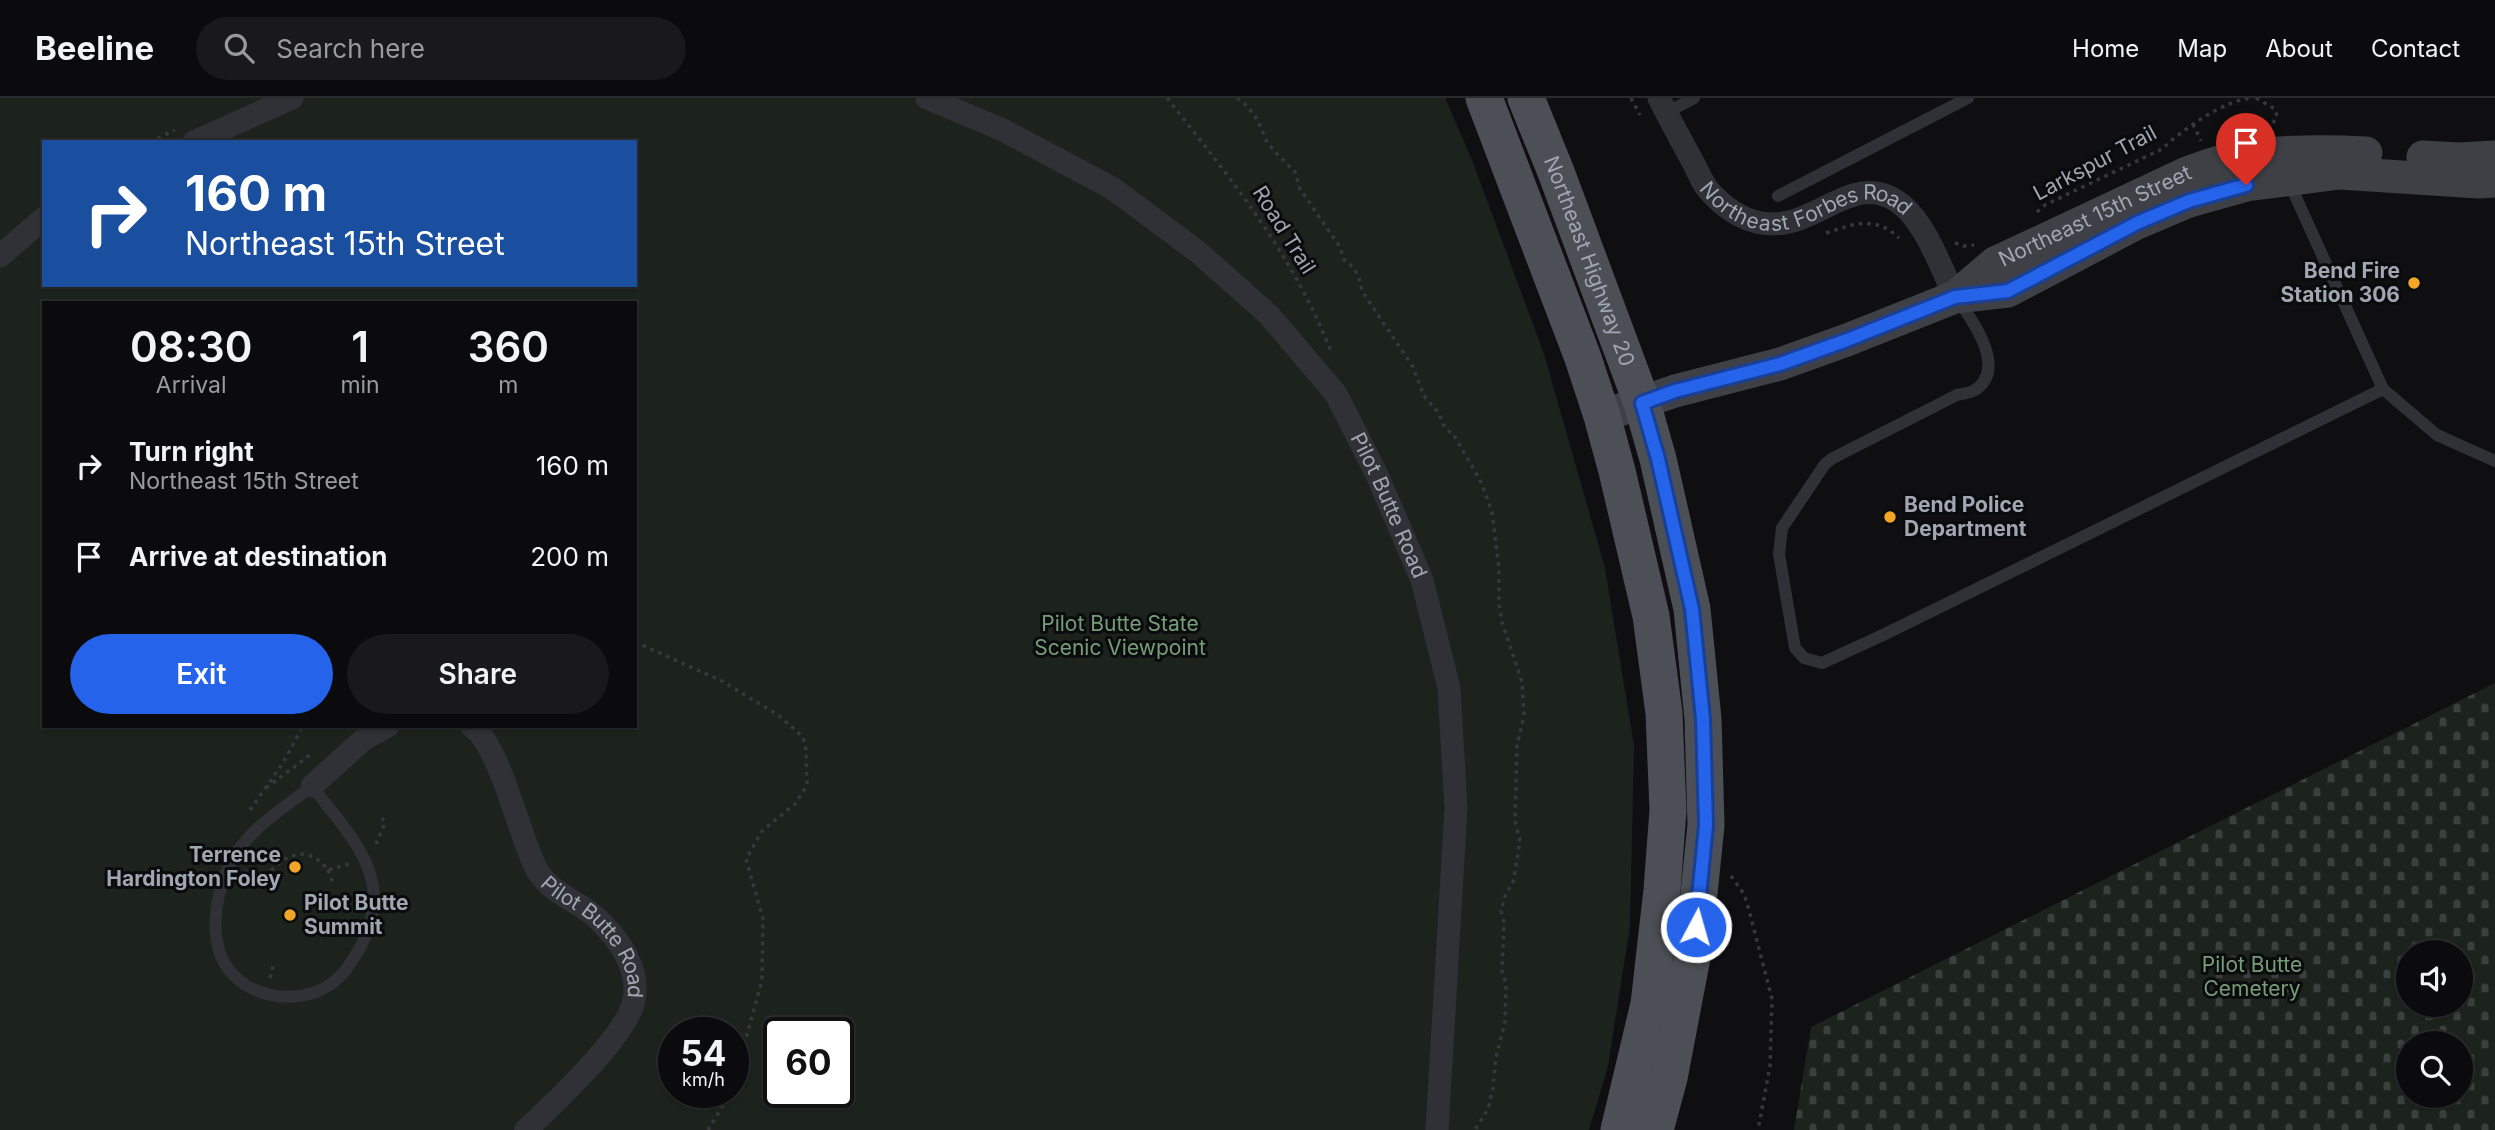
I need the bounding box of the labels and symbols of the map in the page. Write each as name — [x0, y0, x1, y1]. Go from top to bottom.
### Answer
pin — [2216, 113, 2276, 185]
street label: Larkspur Trail — [2029, 120, 2161, 205]
street label: Northeast Highway 20 — [1539, 152, 1640, 370]
street label: Northeast 15th Street — [1995, 160, 2195, 272]
street label: Northeast Forbes Road — [1695, 176, 1917, 236]
street label: Road Trail — [1248, 181, 1321, 278]
place label: Bend Fire Station 306 — [2281, 258, 2400, 307]
marker: Bend Fire Station 306 — [2406, 275, 2422, 291]
street label: Pilot Butte Road — [1346, 428, 1433, 582]
place label: Bend Police Department — [1904, 492, 2027, 541]
marker: Bend Police Department — [1882, 509, 1898, 525]
park label: Pilot Butte State Scenic Viewpoint — [1034, 611, 1206, 660]
place label: Terrence Hardington Foley — [106, 842, 281, 891]
marker: Terrence Hardington Foley — [287, 859, 303, 875]
street label: Pilot Butte Road — [536, 870, 648, 999]
place label: Pilot Butte Summit — [304, 890, 408, 939]
position arrow — [1659, 890, 1733, 964]
marker: Pilot Butte Summit — [282, 907, 298, 923]
park label: Pilot Butte Cemetery — [2202, 952, 2302, 1001]
speed limit sign: 60 — [763, 1017, 854, 1108]

